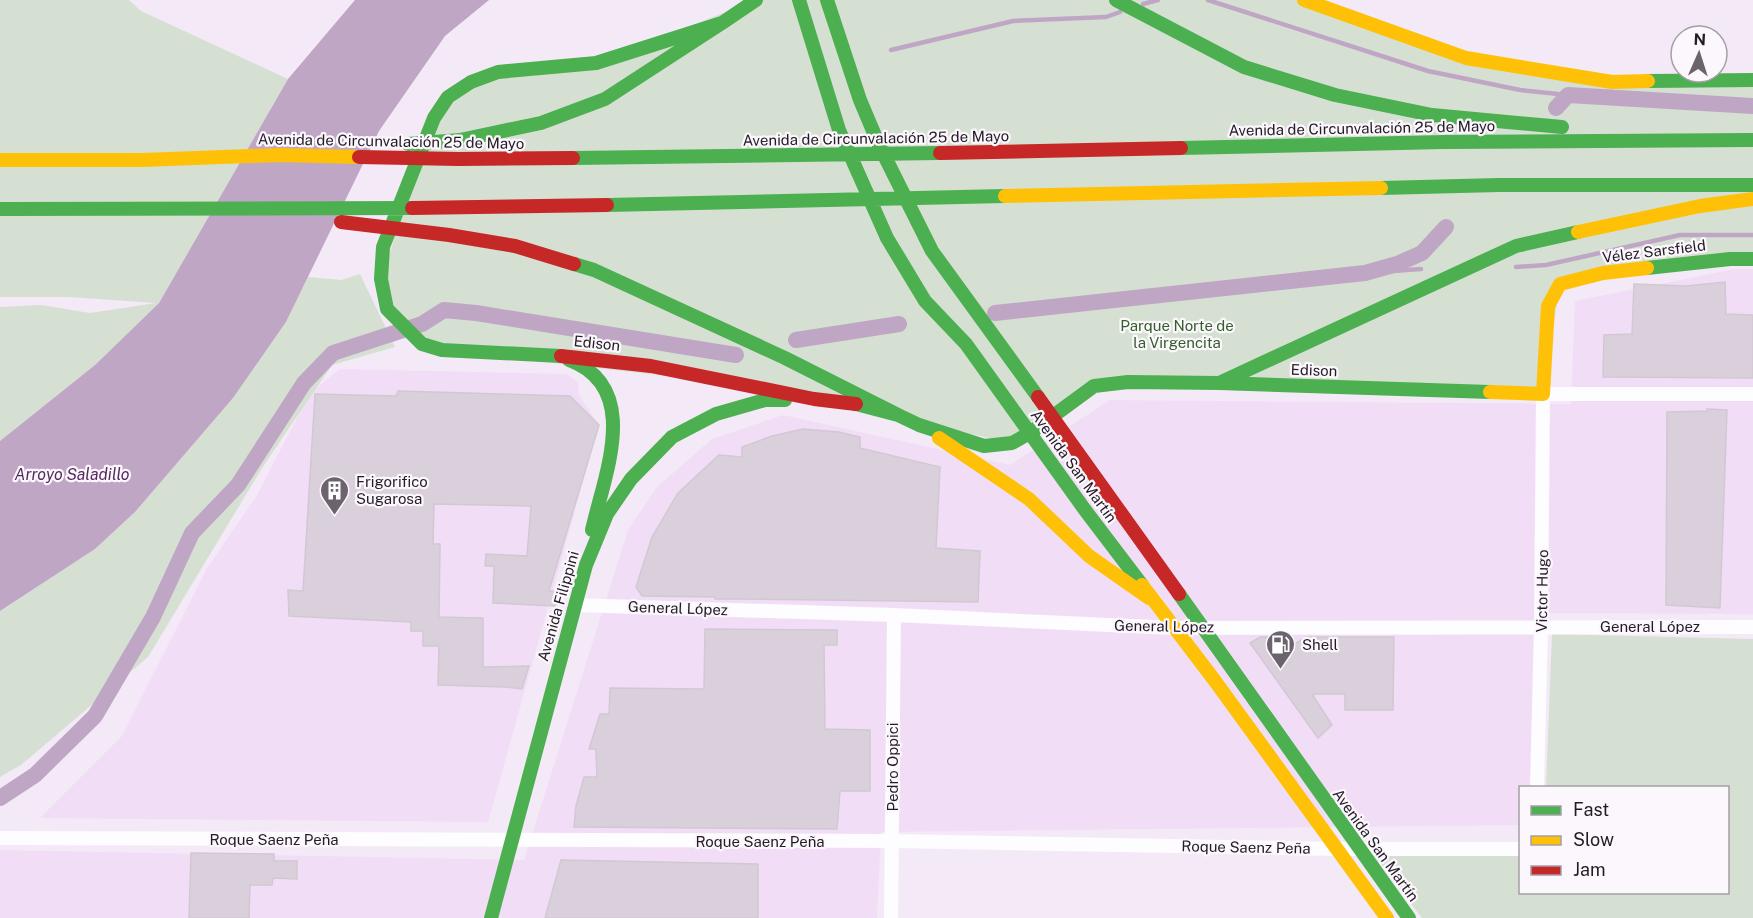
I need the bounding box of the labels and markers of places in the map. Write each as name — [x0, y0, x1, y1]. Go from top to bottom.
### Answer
place label: Frigorifico Sugarosa — [356, 473, 428, 507]
building icon: Frigorifico Sugarosa — [319, 474, 351, 516]
fuel station icon: Shell — [1265, 628, 1297, 670]
place label: Shell — [1302, 636, 1338, 653]

